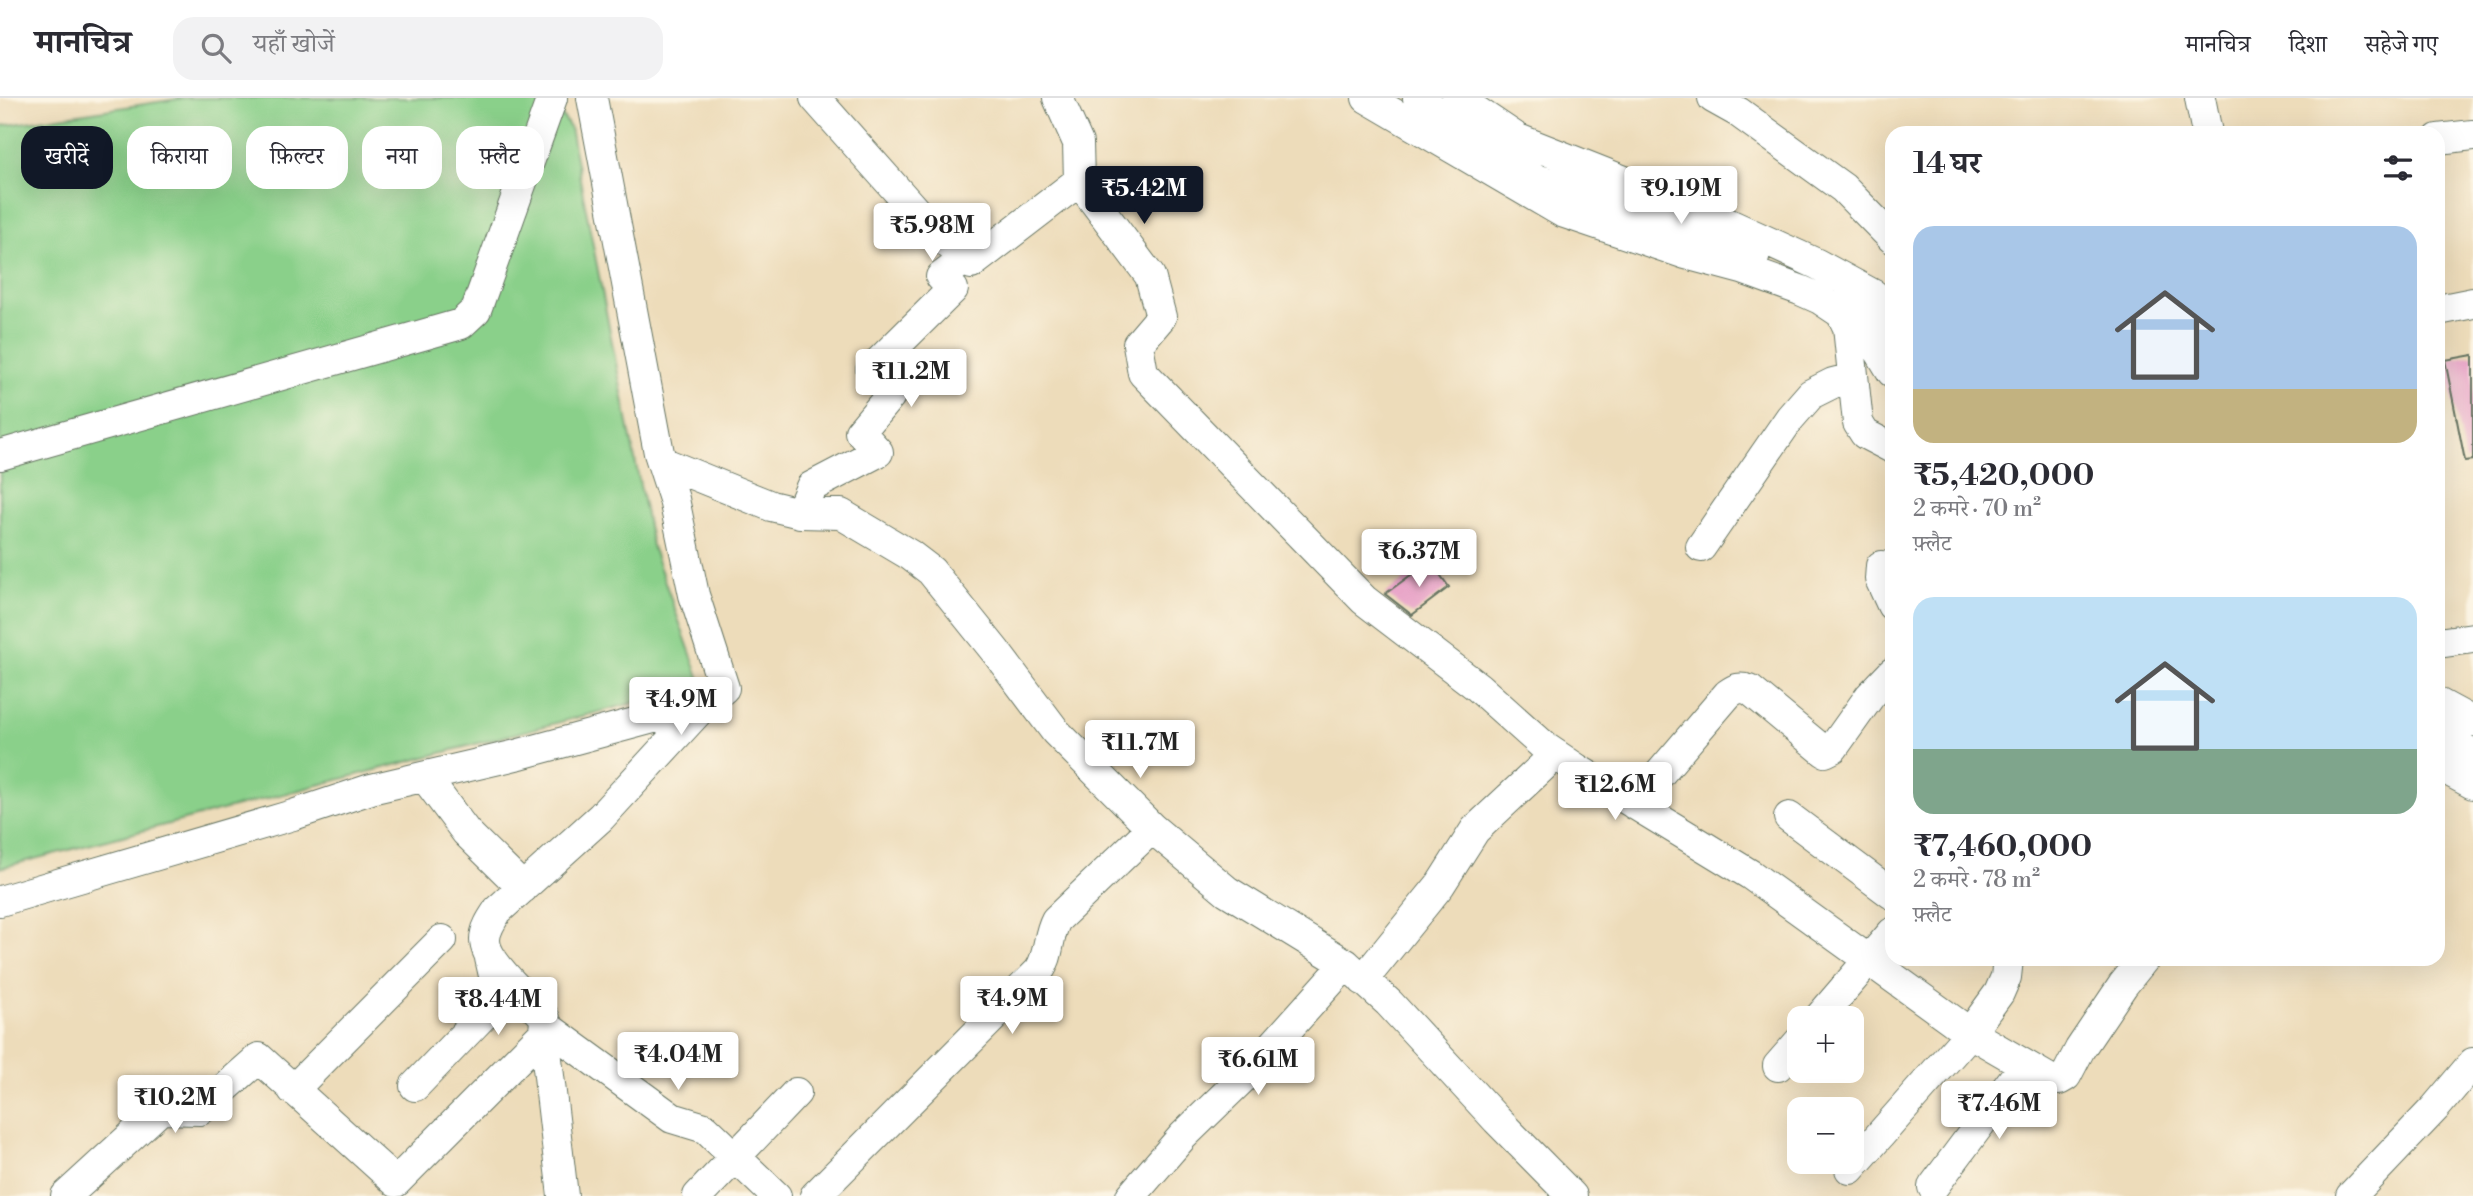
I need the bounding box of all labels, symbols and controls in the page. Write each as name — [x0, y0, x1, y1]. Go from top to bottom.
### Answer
search box — [173, 17, 663, 80]
text: मानचित्र — [35, 23, 131, 64]
text: यहाँ खोजें — [253, 28, 335, 60]
icon: search — [197, 29, 235, 67]
text: मानचित्र — [2186, 30, 2251, 60]
text: दिशा — [2289, 30, 2327, 60]
text: सहेजे गए — [2365, 30, 2438, 60]
chip: खरीदें — [21, 126, 113, 189]
chip: किराया — [127, 126, 232, 189]
chip: फ़िल्टर — [246, 126, 348, 189]
chip: नया — [362, 126, 442, 189]
chip: फ़्लैट — [456, 126, 544, 189]
text: 14 घर — [1913, 145, 1981, 183]
icon: filters — [2379, 149, 2417, 187]
pin: ₹5.42M — [1087, 166, 1201, 226]
pin: ₹9.19M — [1624, 166, 1738, 226]
text: ₹5.42M — [1101, 175, 1187, 203]
text: ₹9.19M — [1640, 175, 1722, 203]
pin: ₹5.98M — [875, 204, 989, 263]
text: ₹5.98M — [890, 212, 974, 240]
icon: home — [2102, 272, 2228, 398]
pin: ₹11.2M — [854, 350, 968, 409]
text: ₹11.2M — [872, 358, 950, 386]
text: ₹5,420,000 — [1913, 457, 2094, 495]
text: 2 कमरे · 70 m² — [1913, 495, 2041, 523]
pin: ₹6.37M — [1362, 530, 1476, 589]
text: फ़्लैट — [1913, 530, 1951, 558]
text: ₹6.37M — [1378, 538, 1460, 566]
icon: home — [2102, 643, 2228, 769]
pin: ₹4.9M — [632, 678, 730, 737]
text: ₹4.9M — [645, 686, 717, 714]
pin: ₹11.7M — [1083, 720, 1197, 780]
text: ₹11.7M — [1101, 729, 1179, 757]
pin: ₹12.6M — [1558, 762, 1672, 822]
text: ₹12.6M — [1574, 771, 1656, 799]
text: ₹7,460,000 — [1913, 828, 2092, 866]
text: 2 कमरे · 78 m² — [1913, 866, 2040, 894]
text: फ़्लैट — [1913, 901, 1951, 929]
pin: ₹4.9M — [963, 976, 1061, 1036]
pin: ₹8.44M — [441, 978, 555, 1037]
text: ₹4.9M — [976, 985, 1048, 1013]
text: ₹8.44M — [454, 986, 542, 1014]
map controls — [1787, 1006, 1864, 1174]
button: + — [1787, 1006, 1864, 1083]
pin: ₹4.04M — [621, 1032, 735, 1092]
pin: ₹6.61M — [1201, 1038, 1315, 1097]
text: ₹4.04M — [633, 1041, 723, 1069]
text: ₹6.61M — [1218, 1046, 1298, 1074]
pin: ₹10.2M — [118, 1076, 232, 1135]
pin: ₹7.46M — [1942, 1082, 2056, 1141]
text: ₹10.2M — [134, 1084, 216, 1112]
text: ₹7.46M — [1957, 1090, 2041, 1118]
button: − — [1787, 1097, 1864, 1174]

